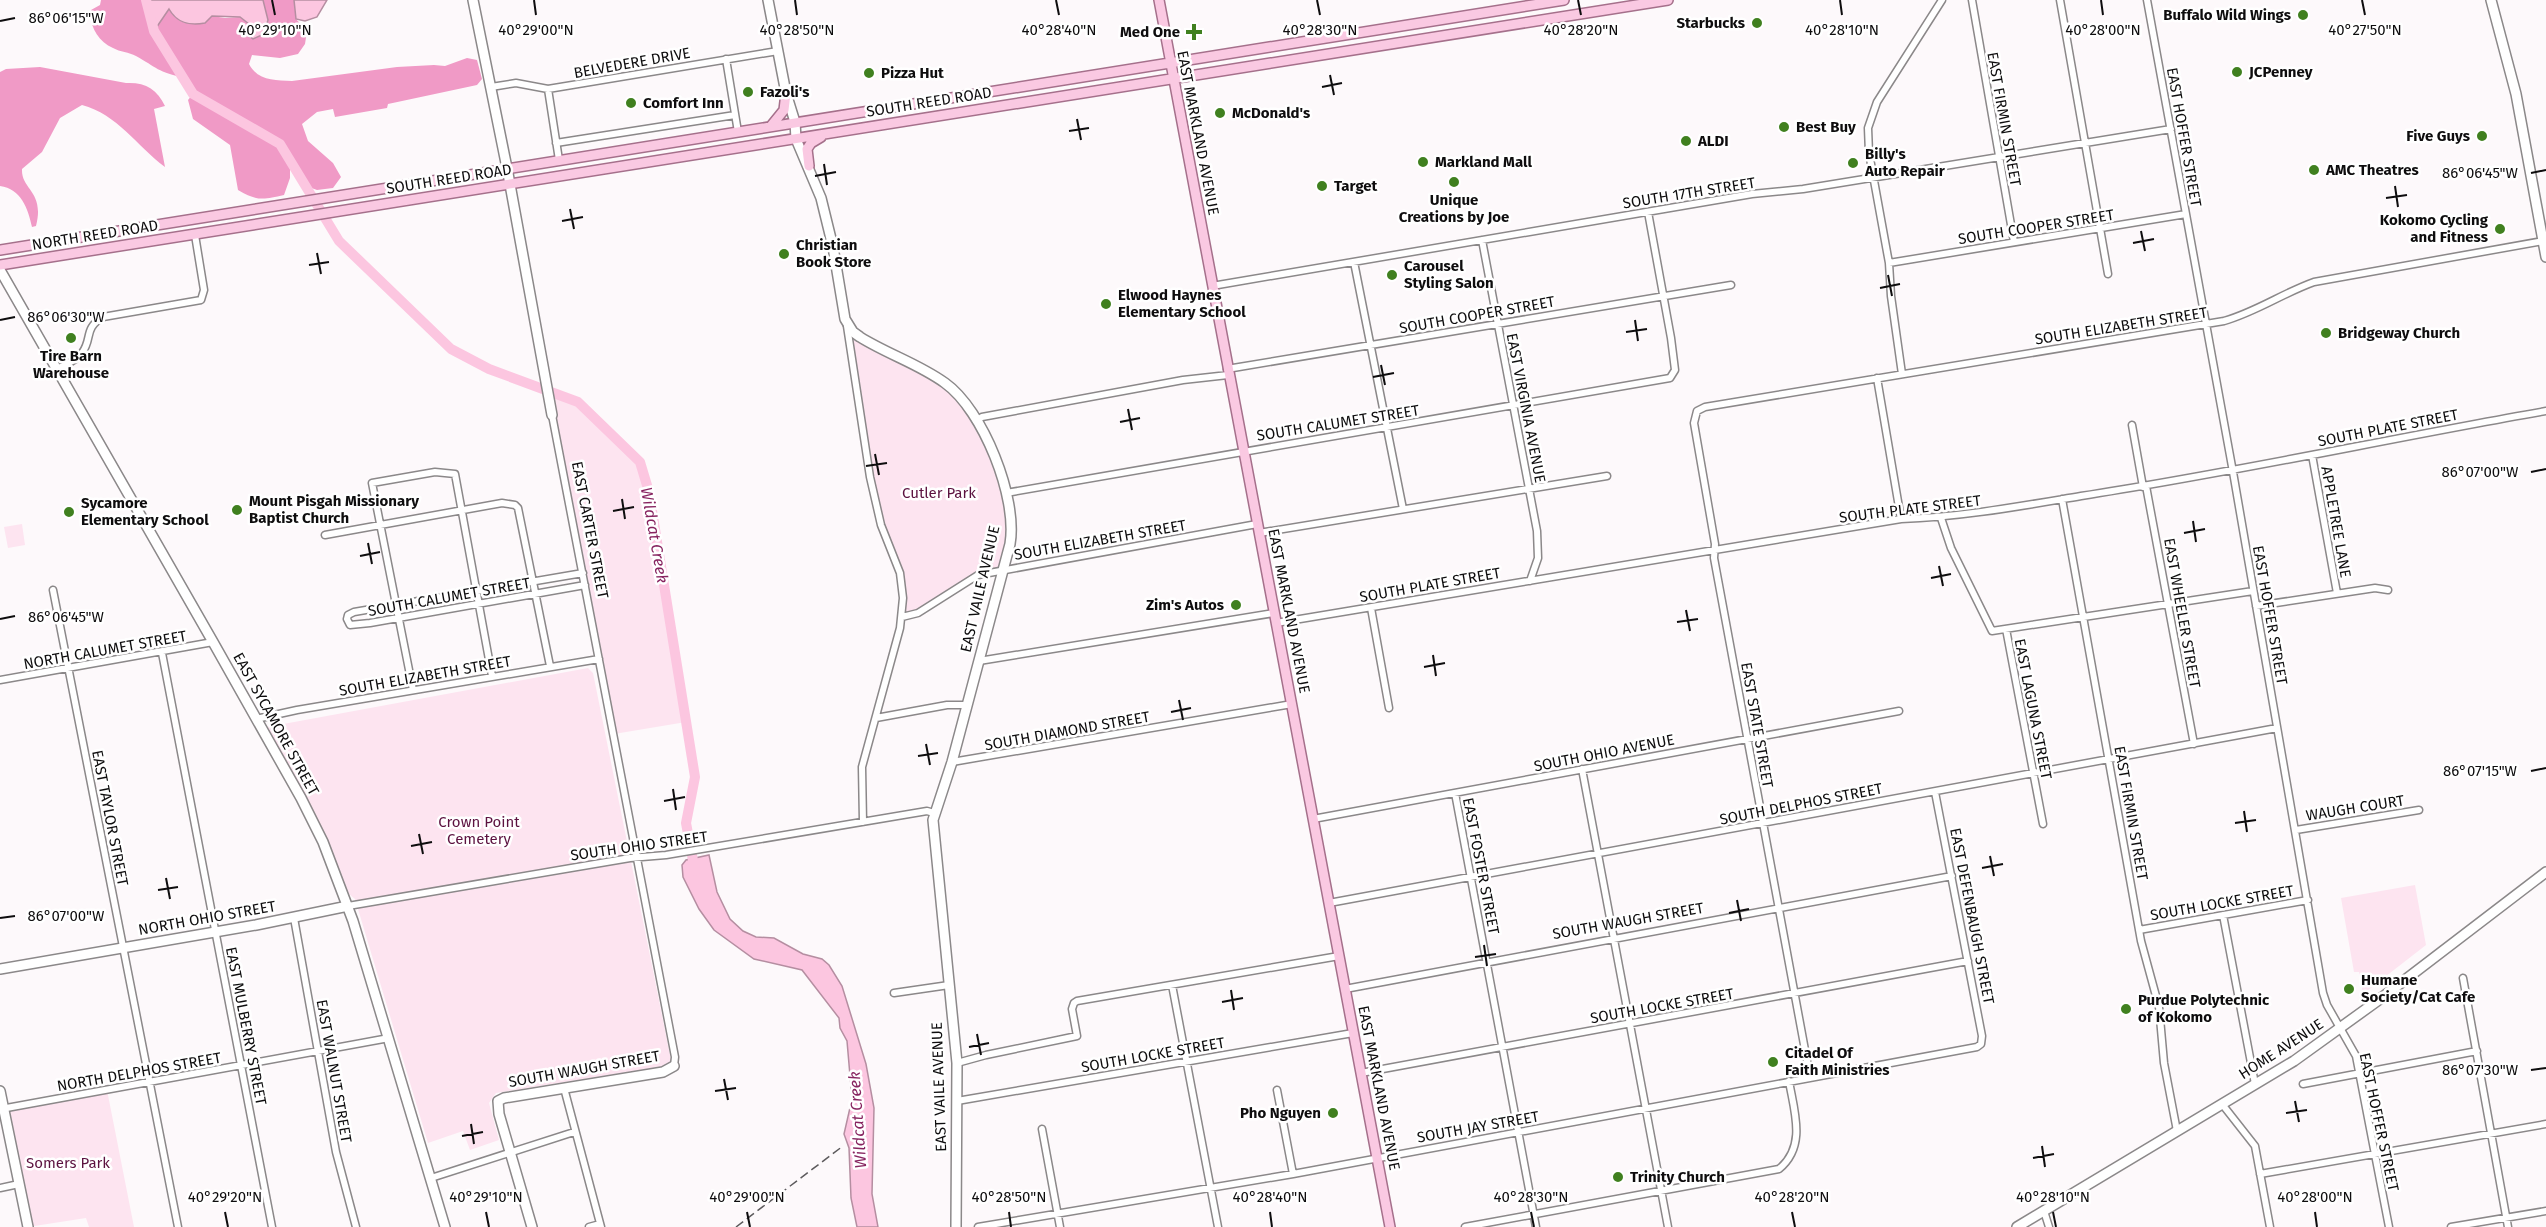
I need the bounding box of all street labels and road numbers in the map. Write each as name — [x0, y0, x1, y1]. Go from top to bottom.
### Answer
street label: BELVEDERE DRIVE — [572, 44, 692, 82]
street label: EAST MARKLAND AVENUE — [1173, 49, 1223, 217]
street label: EAST FIRMIN STREET — [1983, 51, 2025, 188]
street label: EAST HOFFER STREET — [2163, 66, 2205, 208]
street label: SOUTH REED ROAD — [865, 83, 993, 121]
street label: SOUTH REED ROAD — [385, 160, 513, 198]
street label: SOUTH 17TH STREET — [1621, 174, 1757, 212]
street label: SOUTH COOPER STREET — [1957, 206, 2115, 248]
street label: NORTH REED ROAD — [31, 216, 159, 254]
street label: SOUTH COOPER STREET — [1398, 292, 1556, 338]
street label: SOUTH ELIZABETH STREET — [2034, 303, 2209, 349]
street label: EAST VIRGINIA AVENUE — [1503, 332, 1549, 484]
street label: SOUTH CALUMET STREET — [1255, 401, 1421, 445]
street label: SOUTH PLATE STREET — [2316, 406, 2460, 450]
street label: EAST CARTER STREET — [568, 460, 612, 600]
street label: APPLETREE LANE — [2317, 465, 2355, 579]
street label: SOUTH PLATE STREET — [1838, 491, 1982, 527]
street label: SOUTH ELIZABETH STREET — [1013, 516, 1188, 564]
street label: EAST VAILE AVENUE — [957, 524, 1003, 654]
street label: EAST MARKLAND AVENUE — [1264, 527, 1314, 695]
street label: EAST WHEELER STREET — [2160, 537, 2204, 690]
street label: EAST HOFFER STREET — [2249, 544, 2291, 686]
street label: SOUTH PLATE STREET — [1358, 564, 1502, 606]
street label: SOUTH CALUMET STREET — [367, 574, 532, 620]
street label: NORTH CALUMET STREET — [22, 627, 188, 673]
street label: EAST LAGUNA STREET — [2011, 637, 2056, 781]
street label: EAST SYCAMORE STREET — [229, 650, 323, 799]
street label: SOUTH ELIZABETH STREET — [338, 652, 513, 700]
street label: EAST STATE STREET — [1737, 661, 1777, 789]
street label: SOUTH DIAMOND STREET — [983, 708, 1151, 754]
street label: SOUTH OHIO AVENUE — [1532, 731, 1676, 775]
street label: EAST FIRMIN STREET — [2110, 745, 2152, 882]
street label: EAST TAYLOR STREET — [88, 749, 132, 888]
street label: SOUTH DELPHOS STREET — [1718, 779, 1884, 829]
street label: WAUGH COURT — [2305, 791, 2406, 825]
street label: EAST FOSTER STREET — [1459, 796, 1503, 936]
street label: EAST DEFENBAUGH STREET — [1946, 826, 1998, 1006]
street label: SOUTH OHIO STREET — [569, 827, 709, 865]
street label: SOUTH LOCKE STREET — [2149, 881, 2295, 924]
street label: NORTH OHIO STREET — [137, 897, 277, 939]
street label: SOUTH WAUGH STREET — [1551, 899, 1705, 943]
street label: EAST MULBERRY STREET — [222, 945, 270, 1107]
street label: SOUTH LOCKE STREET — [1589, 984, 1735, 1027]
street label: EAST WALNUT STREET — [313, 998, 355, 1144]
street label: EAST MARKLAND AVENUE — [1354, 1004, 1404, 1172]
street label: HOME AVENUE — [2235, 1015, 2327, 1083]
street label: EAST VAILE AVENUE — [928, 1022, 950, 1152]
street label: SOUTH LOCKE STREET — [1080, 1033, 1226, 1076]
street label: SOUTH WAUGH STREET — [507, 1047, 661, 1091]
street label: NORTH DELPHOS STREET — [55, 1049, 223, 1095]
street label: EAST HOFFER STREET — [2356, 1051, 2403, 1193]
street label: SOUTH JAY STREET — [1416, 1107, 1541, 1147]

